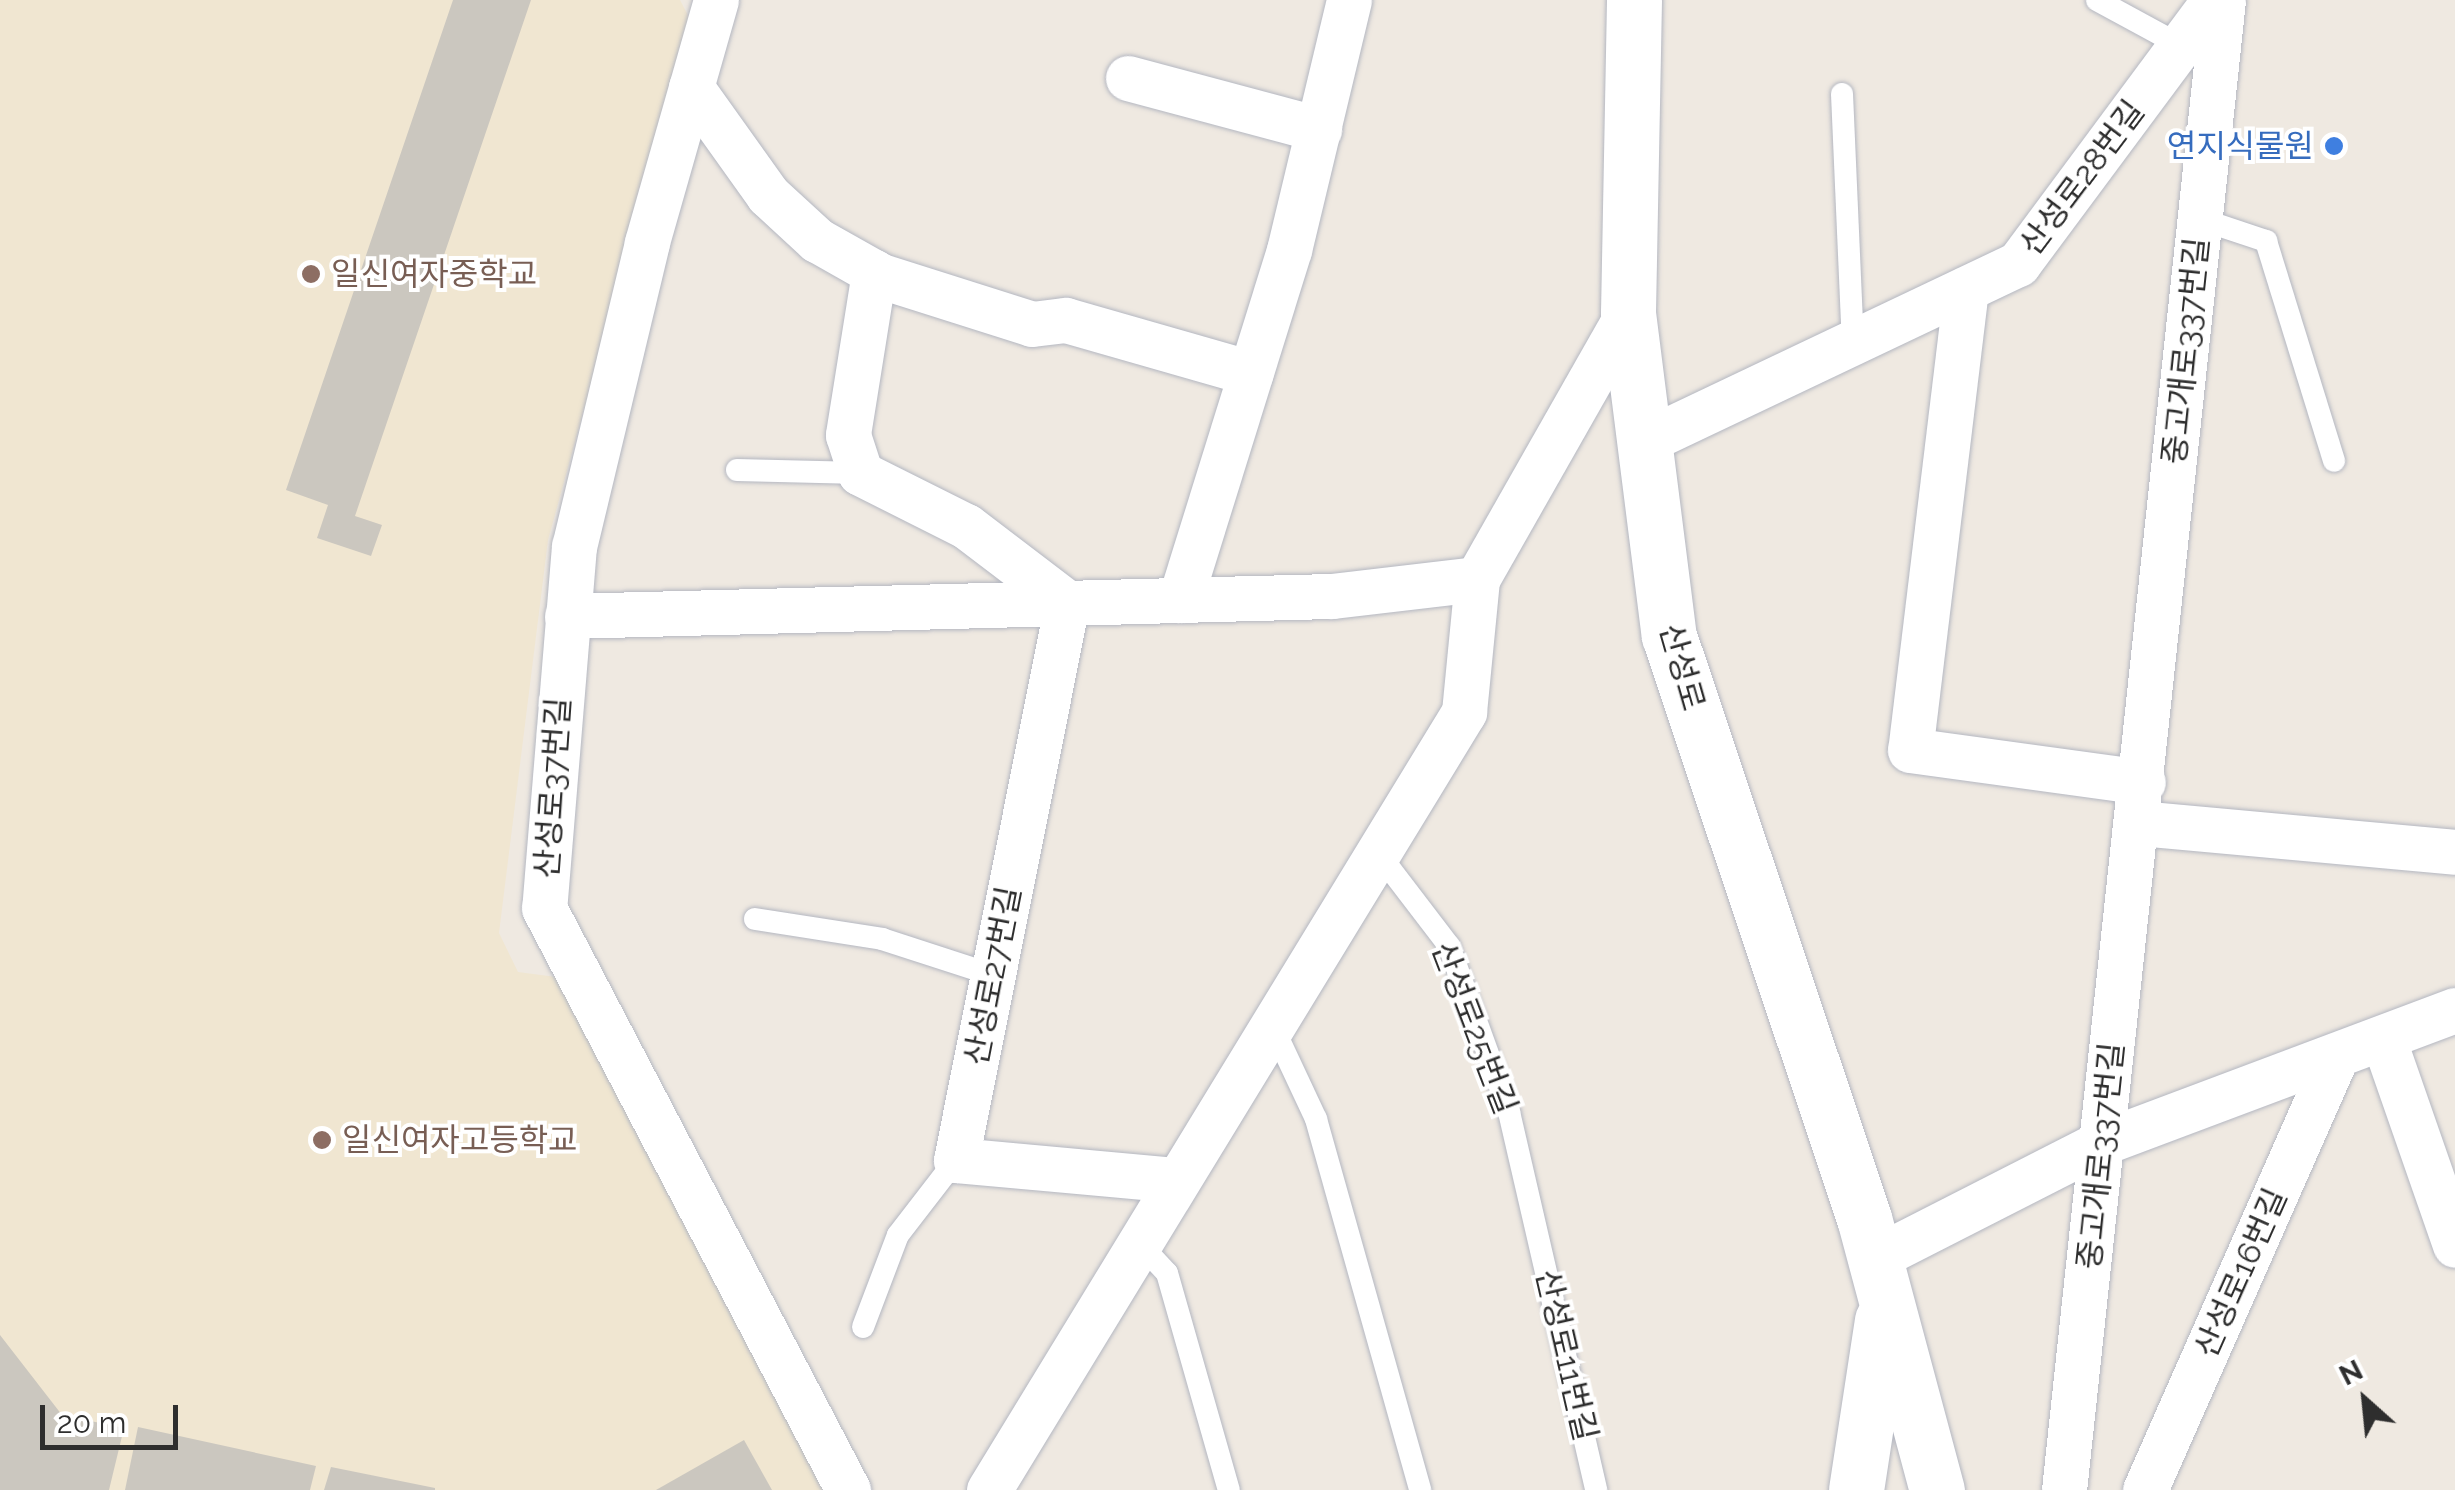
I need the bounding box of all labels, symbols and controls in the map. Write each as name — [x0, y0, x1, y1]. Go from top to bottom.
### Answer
street label: 산성로28번길 — [2012, 93, 2152, 263]
place label: 연지식물원 — [2167, 127, 2314, 165]
marker: 연지식물원 — [2323, 135, 2345, 157]
street label: 중고개로337번길 — [2155, 236, 2217, 466]
place label: 일신여자중학교 — [331, 255, 537, 293]
marker: 일신여자중학교 — [300, 263, 322, 285]
street label: 산성로 — [1651, 619, 1713, 715]
street label: 산성로37번길 — [528, 696, 578, 880]
street label: 산성로27번길 — [957, 884, 1029, 1068]
street label: 산성로25번길 — [1424, 936, 1524, 1120]
street label: 중고개로337번길 — [2070, 1041, 2132, 1271]
place label: 일신여자고등학교 — [342, 1121, 578, 1159]
marker: 일신여자고등학교 — [311, 1129, 333, 1151]
street label: 산성로16번길 — [2187, 1183, 2295, 1363]
street label: 산성로11번길 — [1528, 1266, 1604, 1444]
north arrow — [2315, 1350, 2415, 1450]
text: N — [2334, 1353, 2368, 1392]
scale bar — [45, 1385, 182, 1447]
text: 20 m — [57, 1405, 126, 1440]

